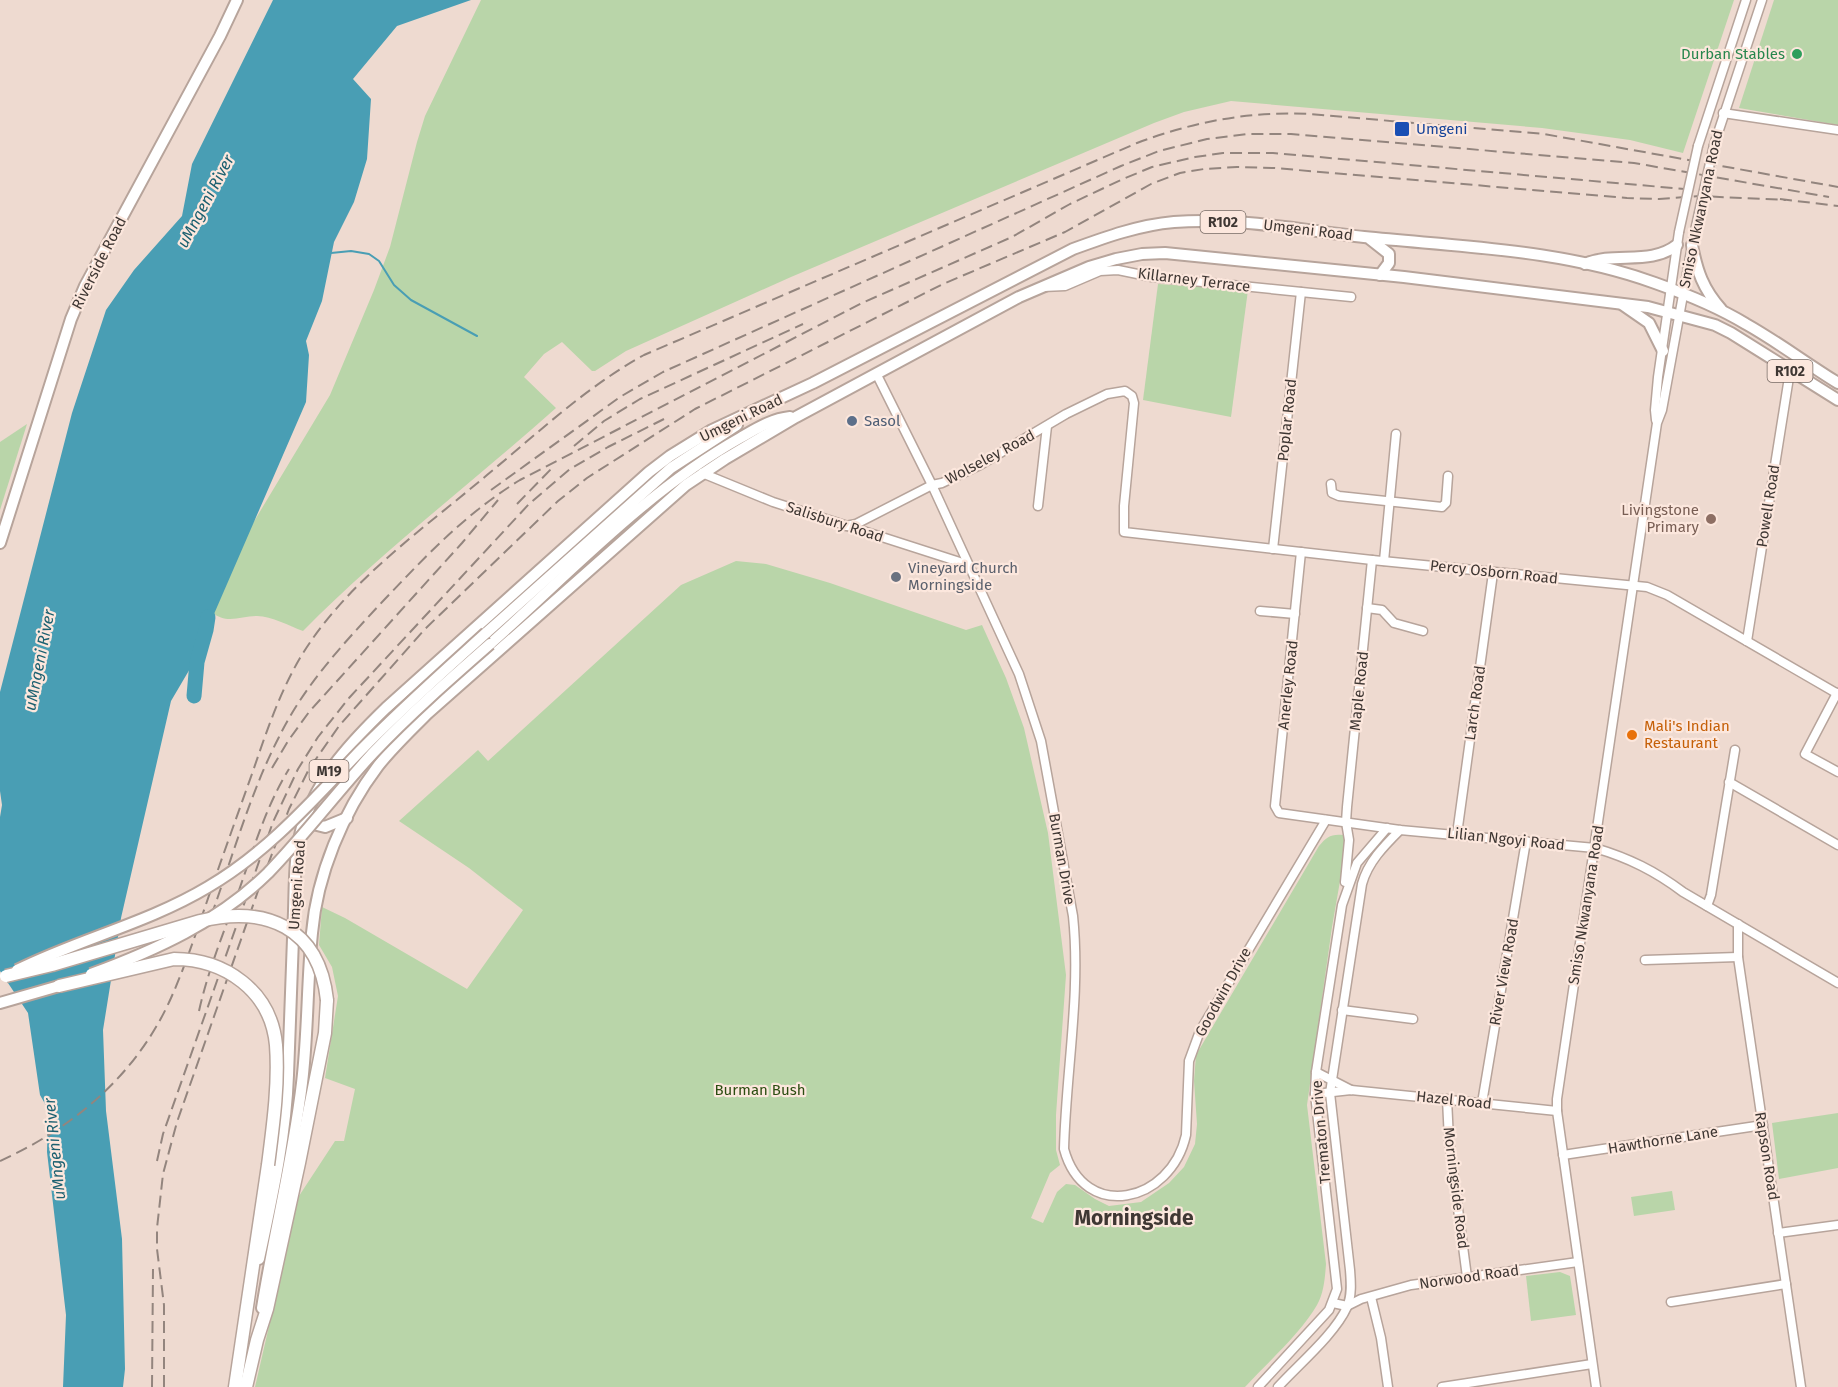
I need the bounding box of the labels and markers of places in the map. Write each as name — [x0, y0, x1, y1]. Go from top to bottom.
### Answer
place label: Durban Stables — [1681, 45, 1785, 63]
marker: Durban Stables — [1790, 47, 1804, 61]
marker: Umgeni — [1393, 120, 1411, 138]
place label: Umgeni — [1416, 120, 1468, 138]
place label: Sasol — [864, 412, 901, 430]
marker: Sasol — [845, 414, 859, 428]
place label: Livingstone Primary — [1621, 501, 1700, 536]
marker: Livingstone Primary — [1704, 512, 1718, 526]
place label: Vineyard Church Morningside — [908, 559, 1018, 594]
marker: Vineyard Church Morningside — [889, 570, 903, 584]
place label: Mali's Indian Restaurant — [1644, 717, 1730, 752]
marker: Mali's Indian Restaurant — [1625, 728, 1639, 742]

